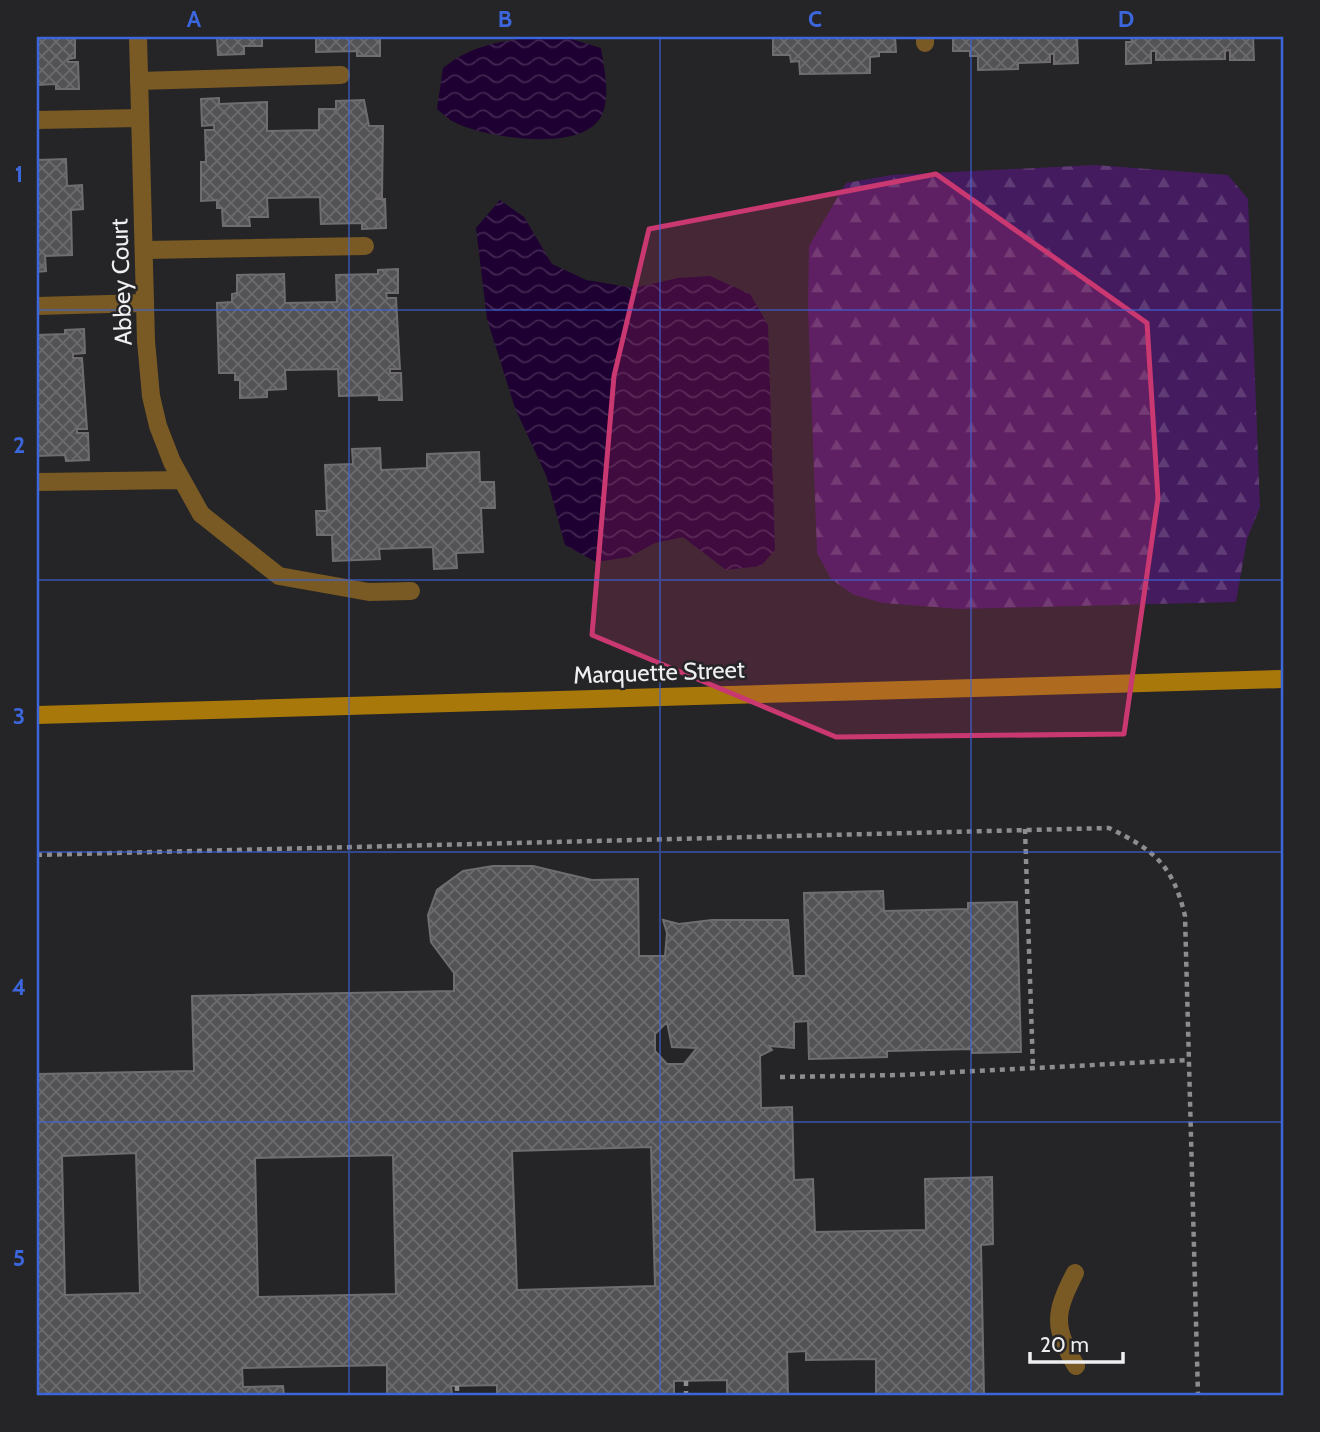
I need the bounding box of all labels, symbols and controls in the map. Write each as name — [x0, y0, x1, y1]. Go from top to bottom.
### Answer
text: A — [187, 5, 202, 33]
text: B — [498, 5, 512, 33]
text: C — [808, 5, 822, 33]
text: D — [1118, 5, 1134, 33]
text: 1 — [15, 160, 23, 188]
street label: Abbey Court — [104, 218, 138, 346]
text: 2 — [13, 431, 25, 459]
street label: Marquette Street — [573, 655, 745, 689]
text: 3 — [13, 702, 25, 730]
text: 4 — [12, 973, 26, 1001]
text: 5 — [13, 1244, 25, 1272]
scale bar — [1030, 1320, 1122, 1364]
text: 20 m — [1040, 1332, 1089, 1357]

